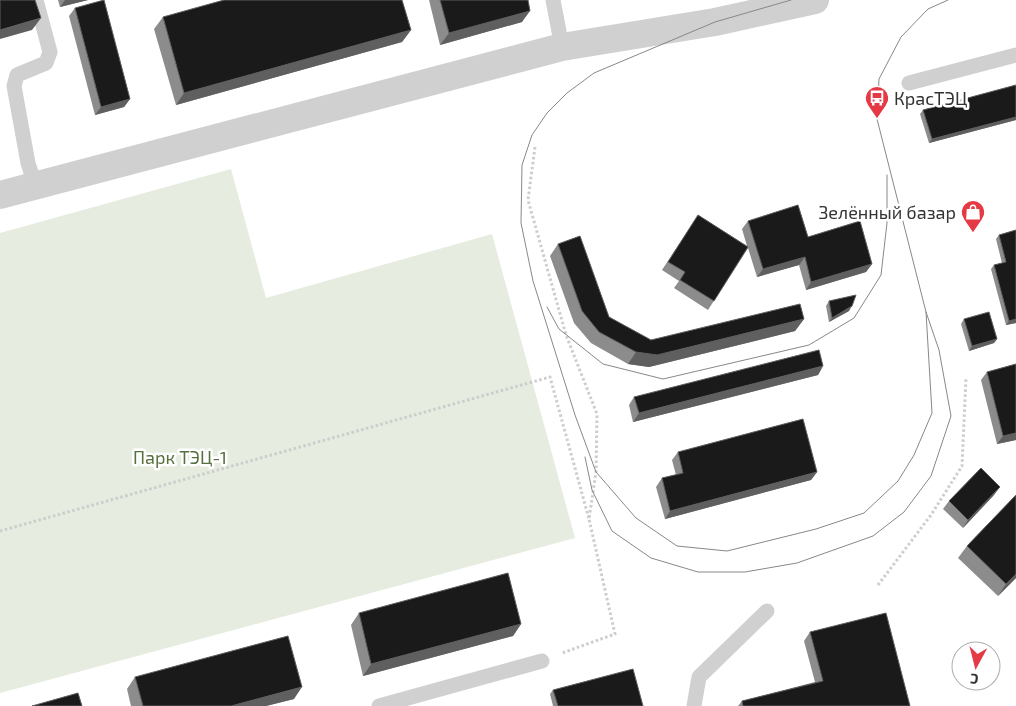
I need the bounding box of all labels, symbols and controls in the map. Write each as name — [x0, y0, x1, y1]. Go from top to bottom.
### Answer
bus stop icon: КрасТЭЦ — [864, 85, 890, 119]
place label: КрасТЭЦ — [894, 87, 967, 109]
shop icon: Зелённый базар — [960, 199, 986, 233]
place label: Зелённый базар — [818, 201, 956, 223]
park label: Парк ТЭЦ-1 — [133, 446, 227, 468]
north arrow — [951, 641, 1001, 691]
text: С — [969, 670, 979, 688]

